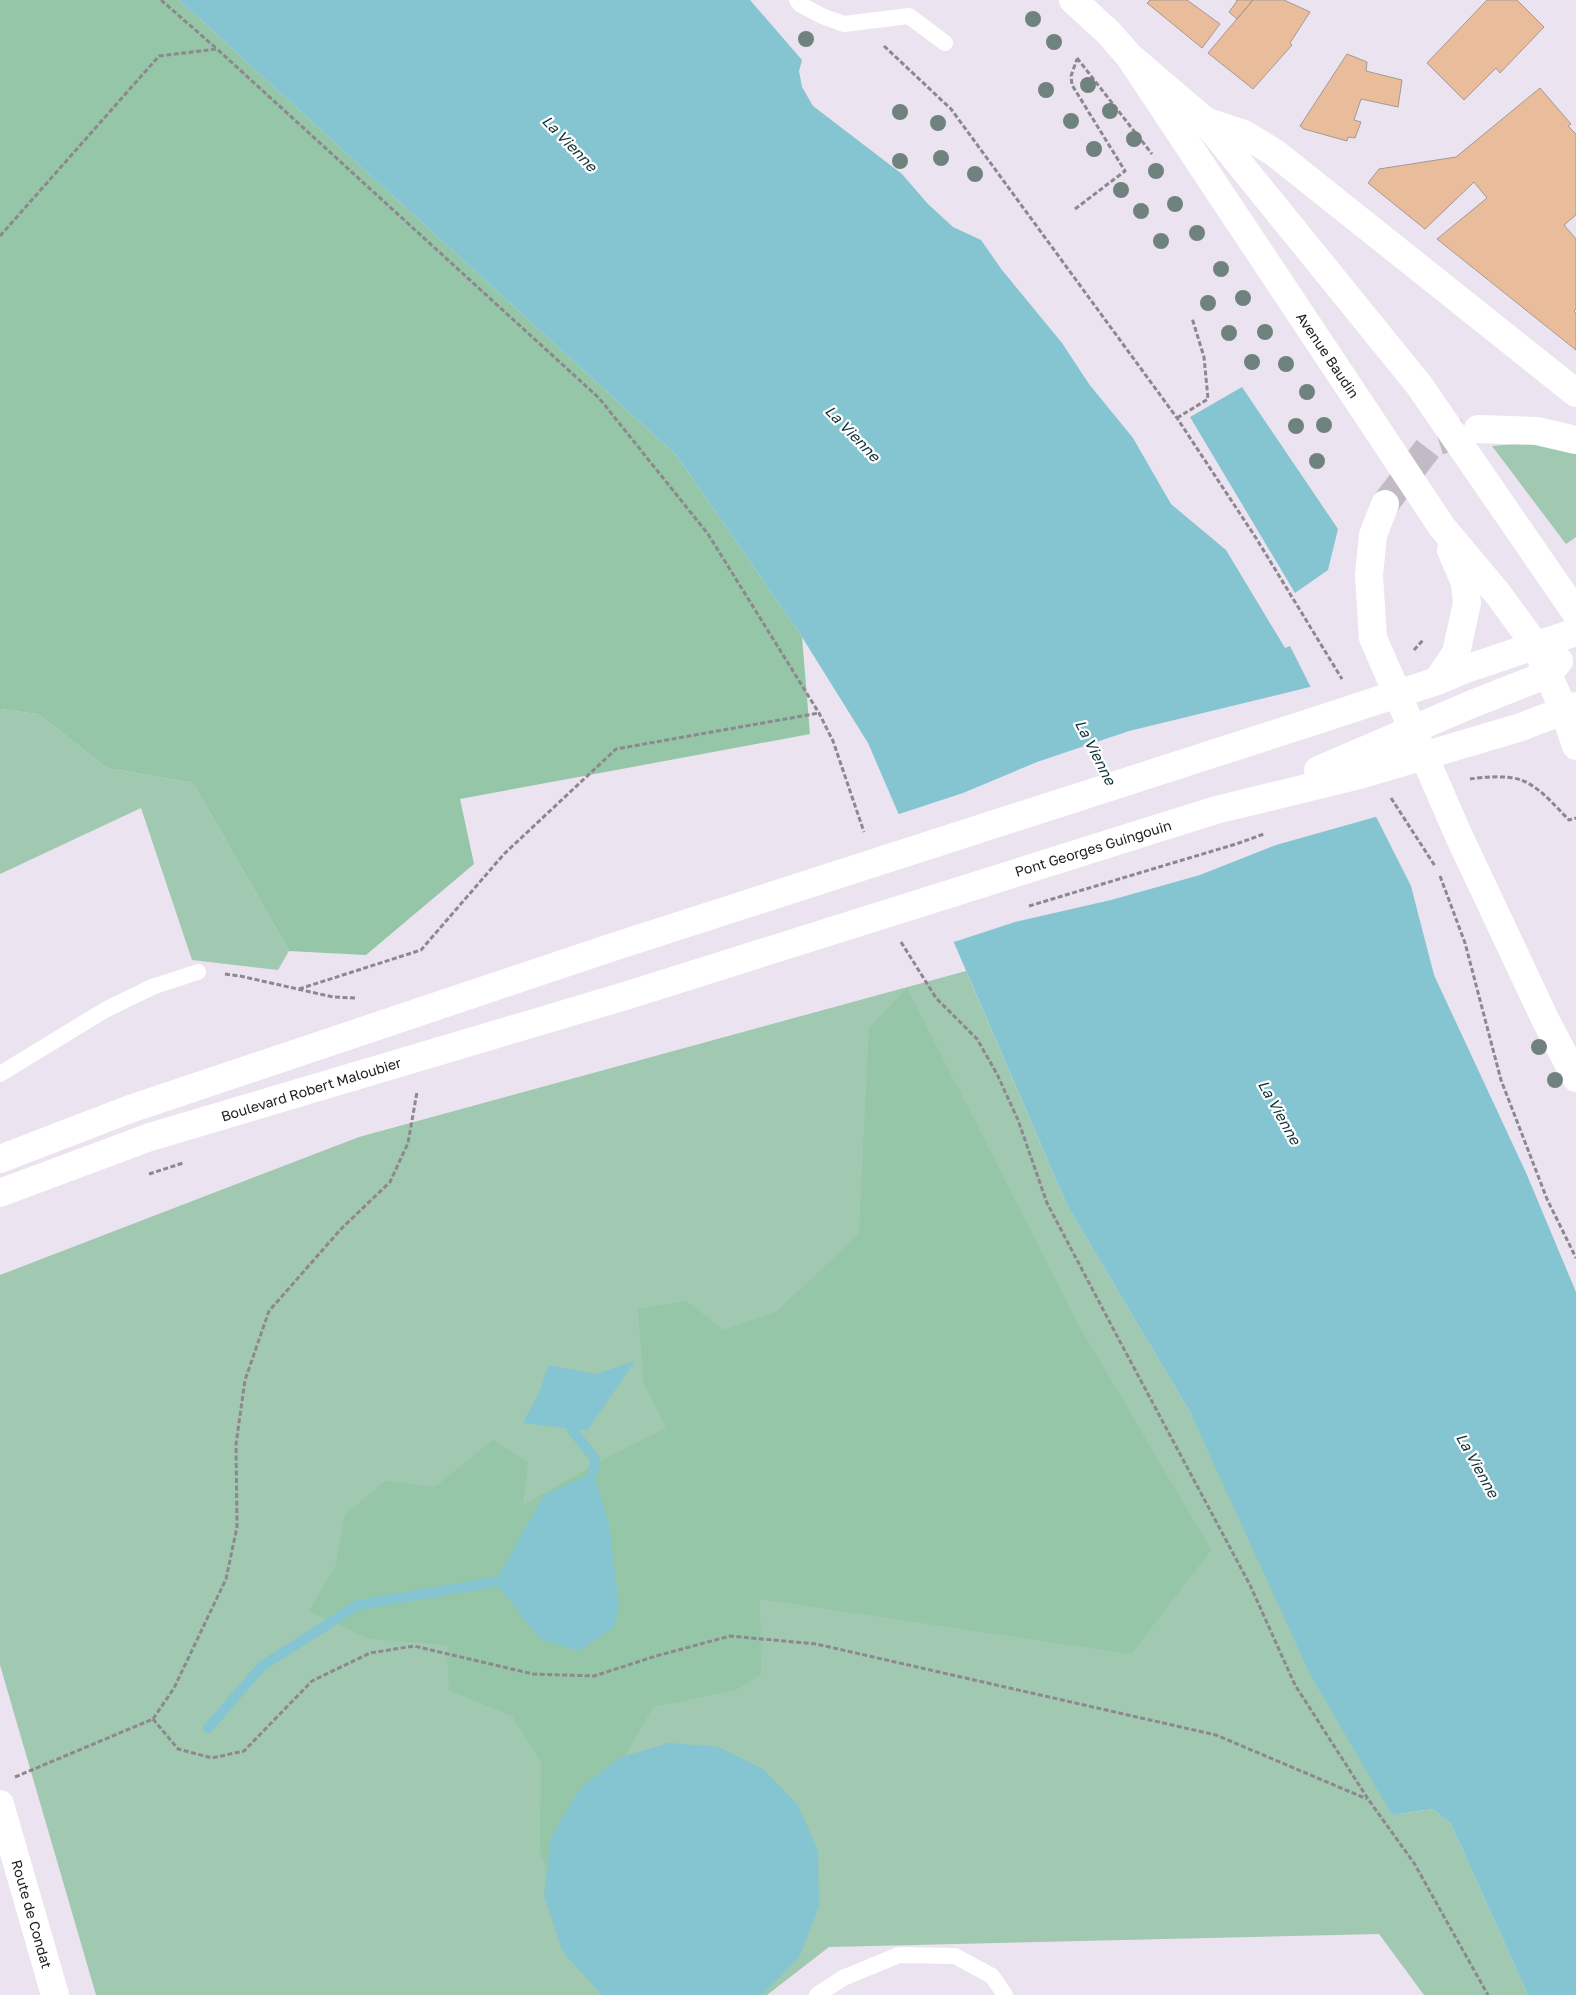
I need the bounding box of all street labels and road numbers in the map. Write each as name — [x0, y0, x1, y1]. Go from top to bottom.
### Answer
street label: Avenue Baudin — [1293, 309, 1363, 401]
street label: Pont Georges Guingouin — [1013, 816, 1173, 880]
street label: Boulevard Robert Maloubier — [219, 1053, 404, 1125]
street label: Route de Condat — [8, 1858, 56, 1970]

